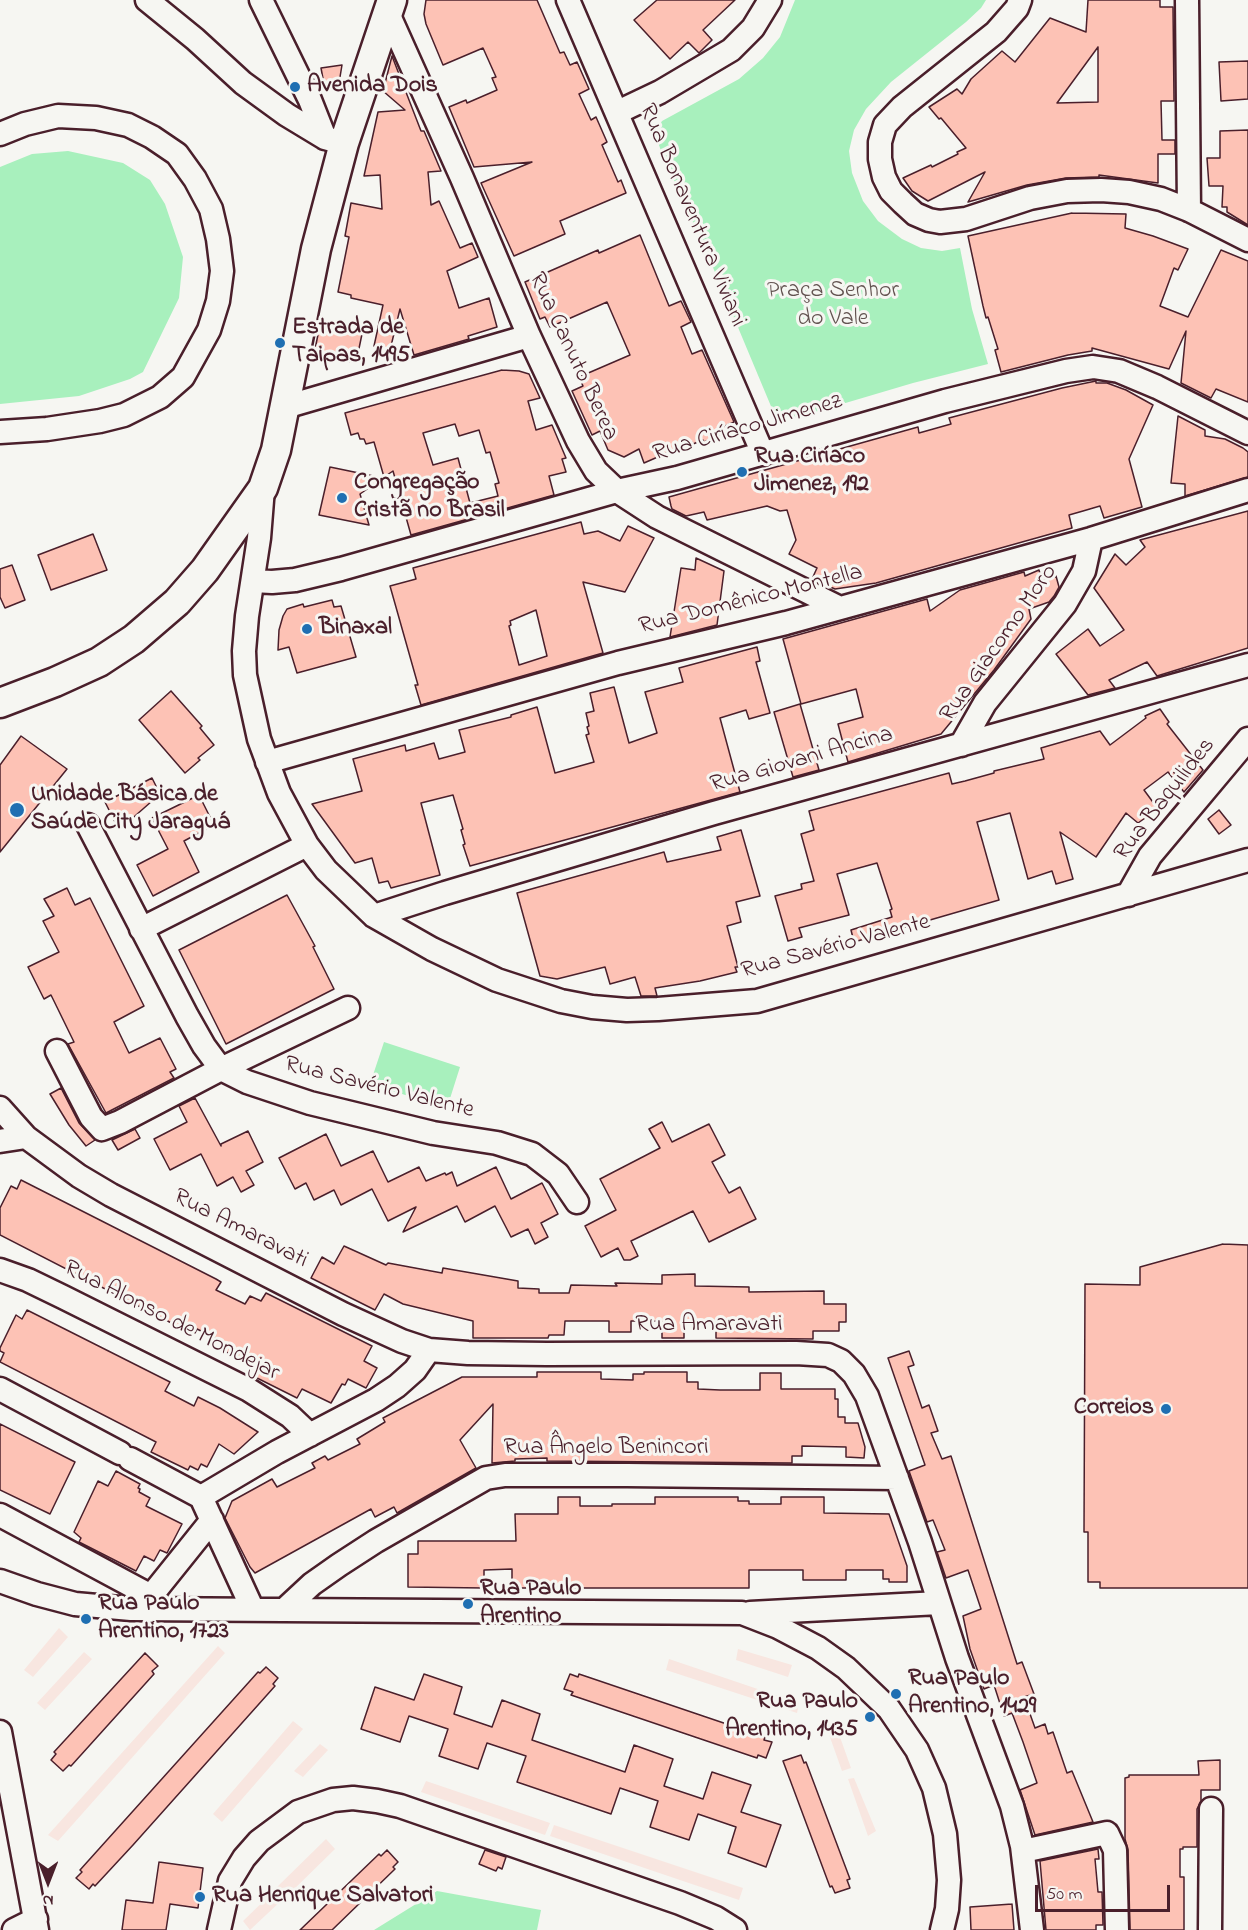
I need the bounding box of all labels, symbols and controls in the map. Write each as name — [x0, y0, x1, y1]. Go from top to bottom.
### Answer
place label: Avenida Dois — [307, 73, 438, 101]
marker: Avenida Dois — [288, 80, 302, 94]
street label: Rua Bonaventura Viviani — [631, 100, 751, 332]
street label: Rua Canuto Berea — [520, 268, 624, 446]
park label: Praça Senhor do Vale — [767, 278, 899, 334]
place label: Estrada de Taipas, 1495 — [292, 315, 410, 371]
marker: Estrada de Taipas, 1495 — [273, 336, 287, 350]
street label: Rua Ciríaco Jimenez — [650, 388, 846, 470]
place label: Rua Ciríaco Jimenez, 192 — [754, 444, 869, 500]
marker: Rua Ciríaco Jimenez, 192 — [735, 465, 749, 479]
place label: Congregação Cristã no Brasil — [354, 470, 505, 526]
marker: Congregação Cristã no Brasil — [335, 491, 349, 505]
street label: Rua Domênico Montella — [636, 559, 866, 643]
street label: Rua Giacomo Moro — [935, 560, 1065, 728]
place label: Binaxal — [319, 615, 392, 643]
marker: Binaxal — [300, 622, 314, 636]
street label: Rua Giovani Ancina — [707, 721, 897, 801]
street label: Rua Baquilides — [1109, 733, 1223, 867]
place label: Unidade Básica de Saúde City Jaraguá — [31, 782, 230, 838]
marker: Unidade Básica de Saúde City Jaraguá — [8, 801, 26, 819]
street label: Rua Savério Valente — [738, 909, 934, 987]
street label: Rua Savério Valente — [281, 1052, 477, 1126]
street label: Rua Amaravati — [168, 1184, 312, 1276]
street label: Rua Alonso de Mondejar — [58, 1255, 284, 1389]
street label: Rua Amaravati — [635, 1312, 783, 1340]
place label: Correios — [1074, 1395, 1154, 1423]
marker: Correios — [1159, 1402, 1173, 1416]
street label: Rua Ângelo Benincori — [503, 1435, 709, 1463]
place label: Rua Paulo Arentino — [480, 1576, 581, 1632]
place label: Rua Paulo Arentino, 1723 — [98, 1591, 229, 1647]
marker: Rua Paulo Arentino — [461, 1597, 475, 1611]
marker: Rua Paulo Arentino, 1723 — [79, 1612, 93, 1626]
place label: Rua Paulo Arentino, 1429 — [908, 1666, 1036, 1722]
marker: Rua Paulo Arentino, 1429 — [889, 1687, 903, 1701]
place label: Rua Paulo Arentino, 1435 — [725, 1689, 858, 1745]
marker: Rua Paulo Arentino, 1435 — [863, 1710, 877, 1724]
north arrow — [18, 1852, 78, 1912]
scale bar — [1038, 1873, 1173, 1911]
text: 50 m — [1046, 1882, 1083, 1908]
place label: Rua Henrique Salvatori — [212, 1883, 433, 1911]
text: N — [43, 1888, 53, 1912]
marker: Rua Henrique Salvatori — [193, 1890, 207, 1904]

